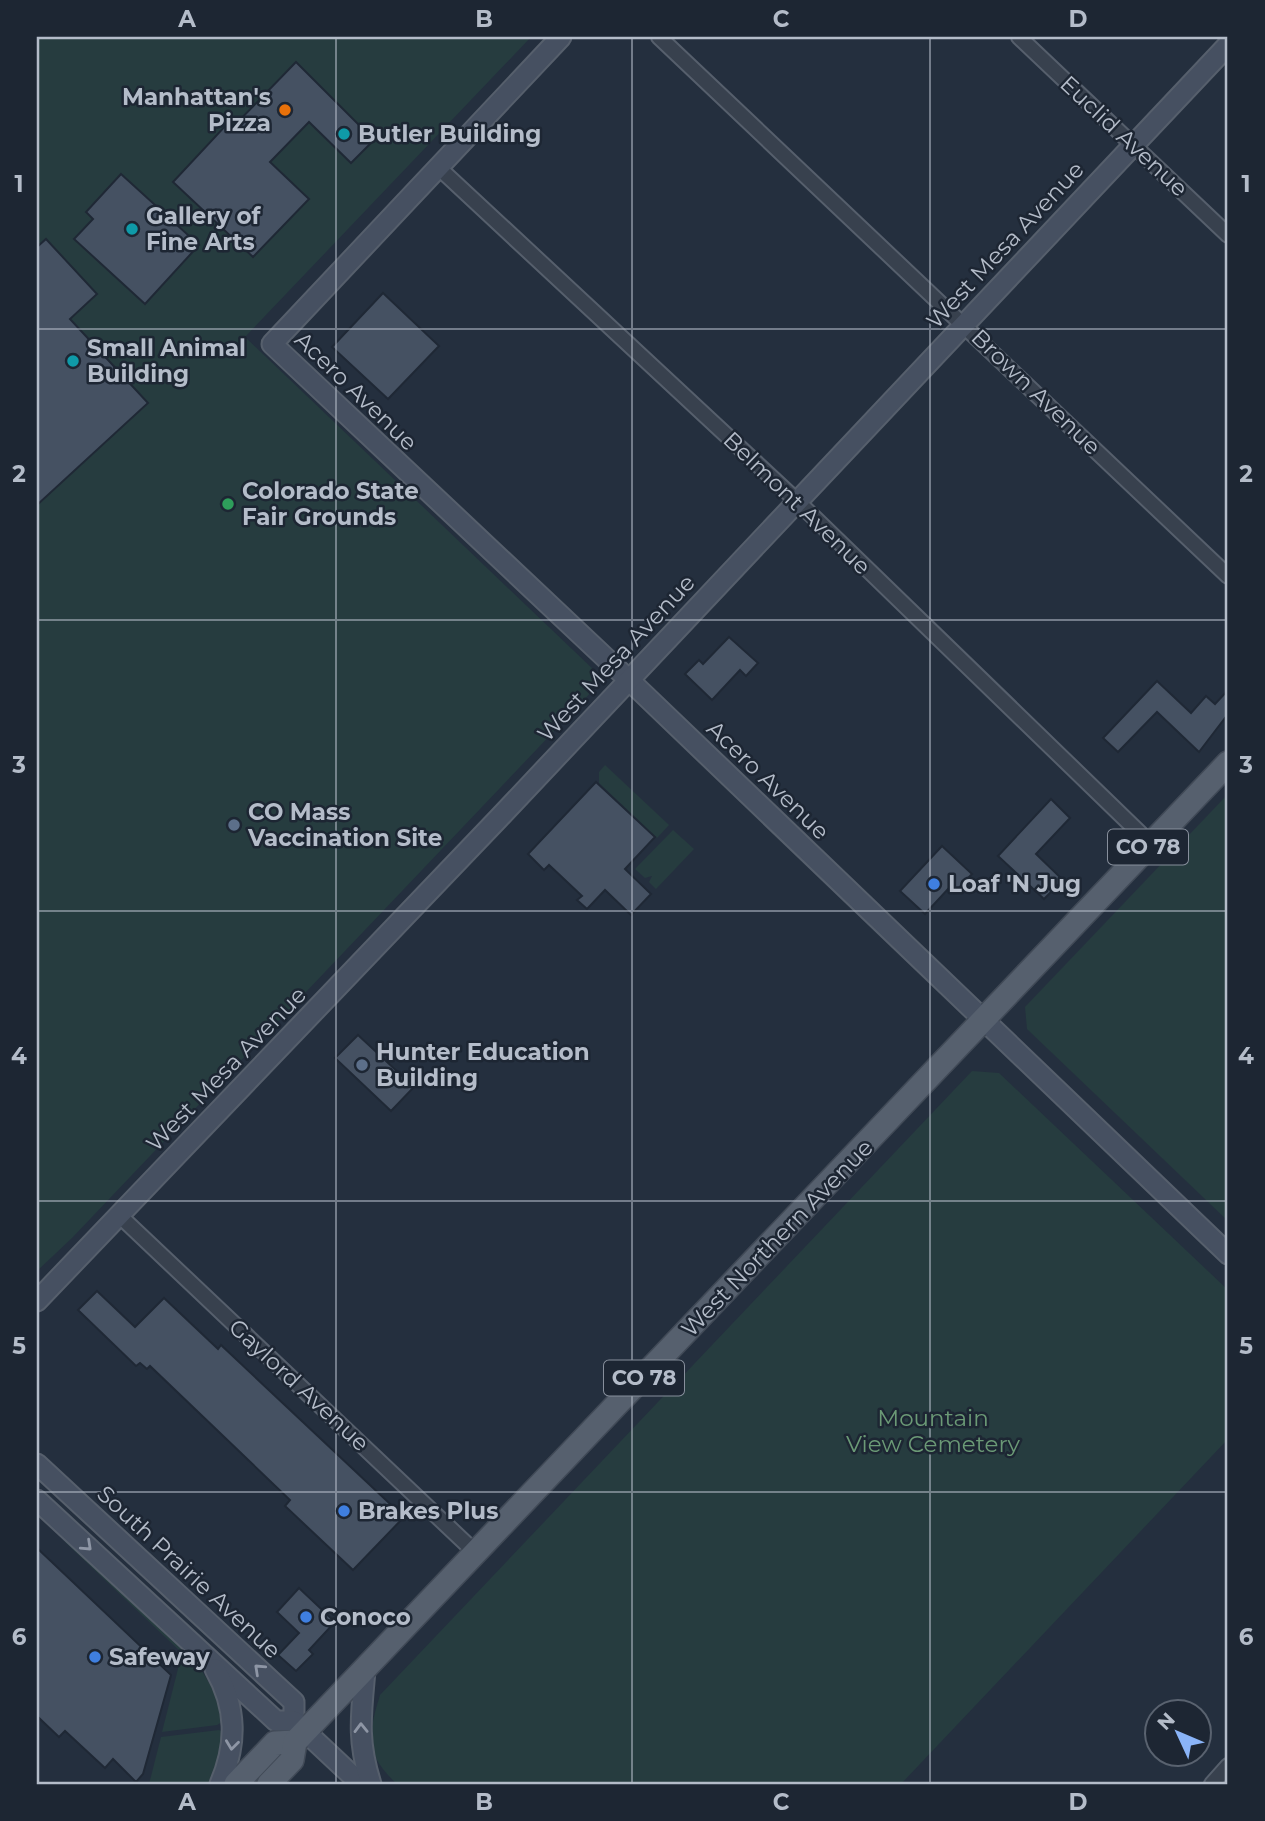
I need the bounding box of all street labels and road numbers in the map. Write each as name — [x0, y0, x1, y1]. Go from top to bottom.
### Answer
street label: Euclid Avenue — [1054, 70, 1194, 202]
street label: West Mesa Avenue — [920, 156, 1090, 334]
street label: Brown Avenue — [966, 323, 1106, 461]
street label: Acero Avenue — [289, 326, 423, 456]
street label: Belmont Avenue — [718, 426, 876, 580]
street label: West Mesa Avenue — [531, 569, 701, 747]
street label: Acero Avenue — [701, 715, 835, 845]
road number: CO 78 — [1108, 830, 1188, 864]
street label: West Mesa Avenue — [140, 981, 312, 1157]
street label: West Northern Avenue — [675, 1133, 879, 1343]
street label: Gaylord Avenue — [223, 1313, 375, 1457]
road number: CO 78 — [604, 1360, 684, 1396]
street label: South Prairie Avenue — [91, 1480, 287, 1664]

